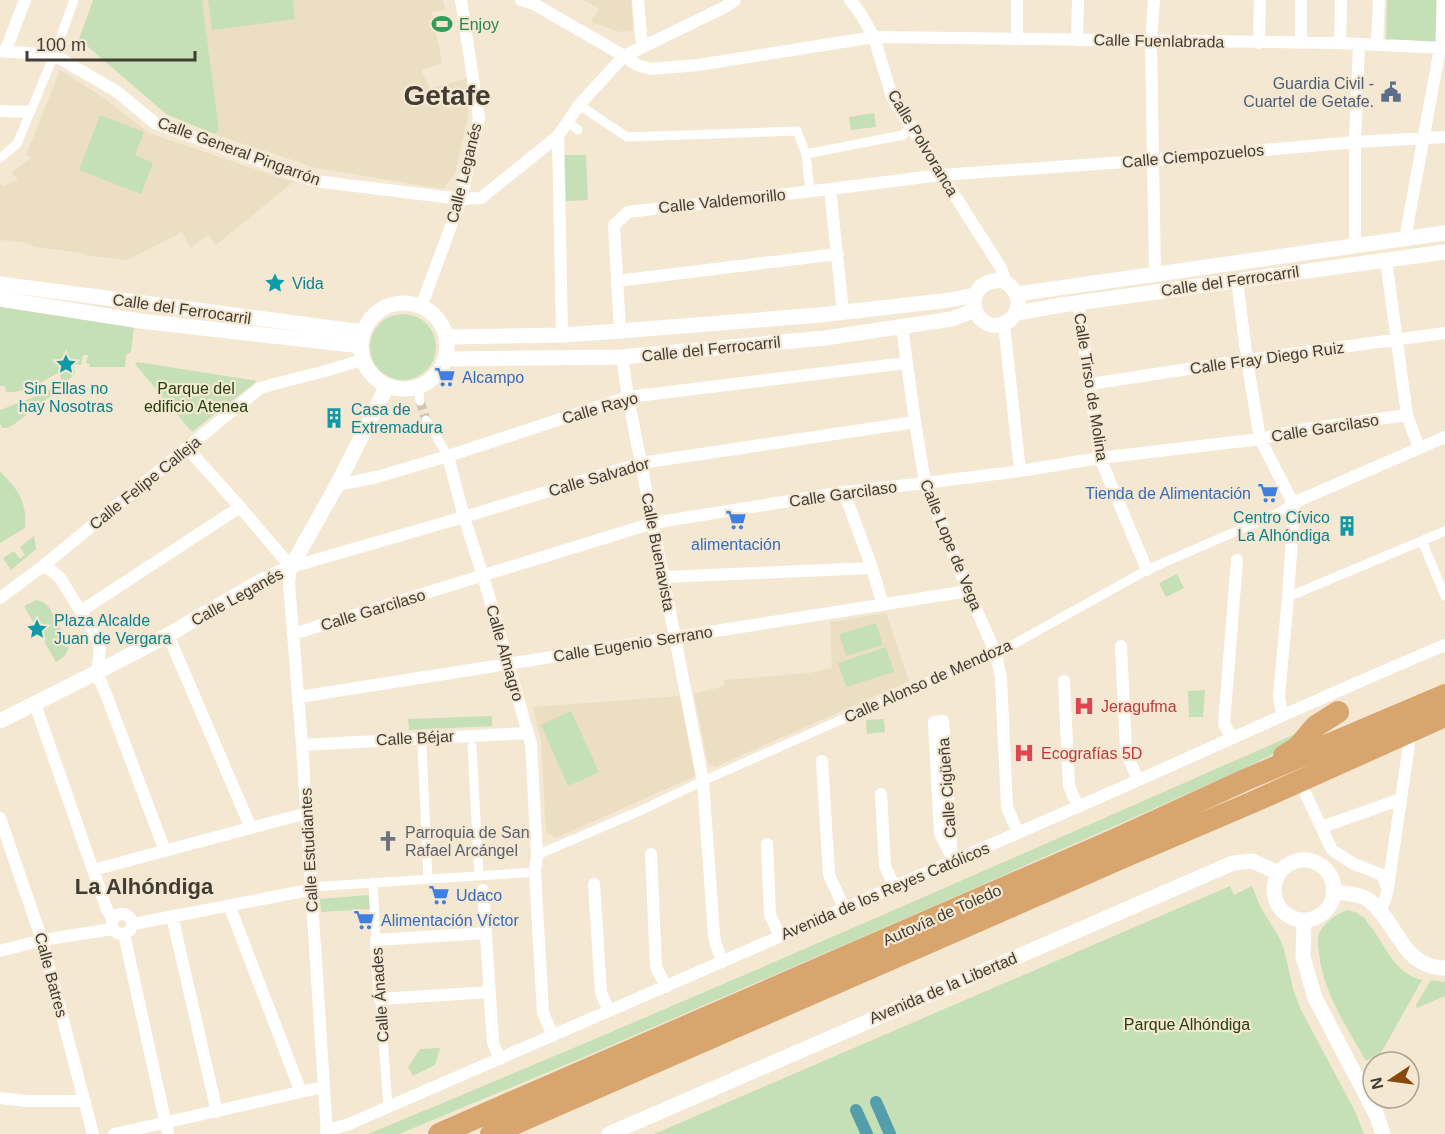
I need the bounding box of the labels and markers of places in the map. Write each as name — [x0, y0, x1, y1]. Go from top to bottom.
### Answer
sports icon: Enjoy — [430, 12, 454, 36]
place label: Enjoy — [459, 16, 499, 33]
place label: Guardia Civil - Cuartel de Getafe. — [1243, 75, 1374, 110]
public building icon: Guardia Civil - Cuartel de Getafe. — [1379, 80, 1403, 104]
place icon: Vida — [263, 271, 287, 295]
place label: Vida — [292, 275, 324, 292]
place icon: Sin Ellas no hay Nosotras — [54, 352, 78, 376]
supermarket icon: Alcampo — [433, 365, 457, 389]
place label: Alcampo — [462, 369, 524, 386]
place label: Sin Ellas no hay Nosotras — [19, 380, 113, 415]
place label: Casa de Extremadura — [351, 401, 443, 436]
building icon: Casa de Extremadura — [322, 406, 346, 430]
supermarket icon: Tienda de Alimentación — [1256, 481, 1280, 505]
place label: Tienda de Alimentación — [1085, 485, 1251, 502]
supermarket icon: alimentación — [724, 508, 748, 532]
place label: Centro Cívico La Alhóndiga — [1233, 509, 1330, 544]
building icon: Centro Cívico La Alhóndiga — [1335, 514, 1359, 538]
place label: alimentación — [691, 536, 781, 553]
place label: Plaza Alcalde Juan de Vergara — [54, 612, 172, 647]
place icon: Plaza Alcalde Juan de Vergara — [25, 617, 49, 641]
hospital icon: Jeragufma — [1072, 694, 1096, 718]
place label: Jeragufma — [1101, 698, 1177, 715]
hospital icon: Ecografías 5D — [1012, 741, 1036, 765]
place label: Ecografías 5D — [1041, 745, 1142, 762]
place label: Parroquia de San Rafael Arcángel — [405, 824, 530, 859]
church icon: Parroquia de San Rafael Arcángel — [376, 829, 400, 853]
supermarket icon: Udaco — [427, 883, 451, 907]
place label: Udaco — [456, 887, 502, 904]
supermarket icon: Alimentación Víctor — [352, 908, 376, 932]
place label: Alimentación Víctor — [381, 912, 520, 929]

